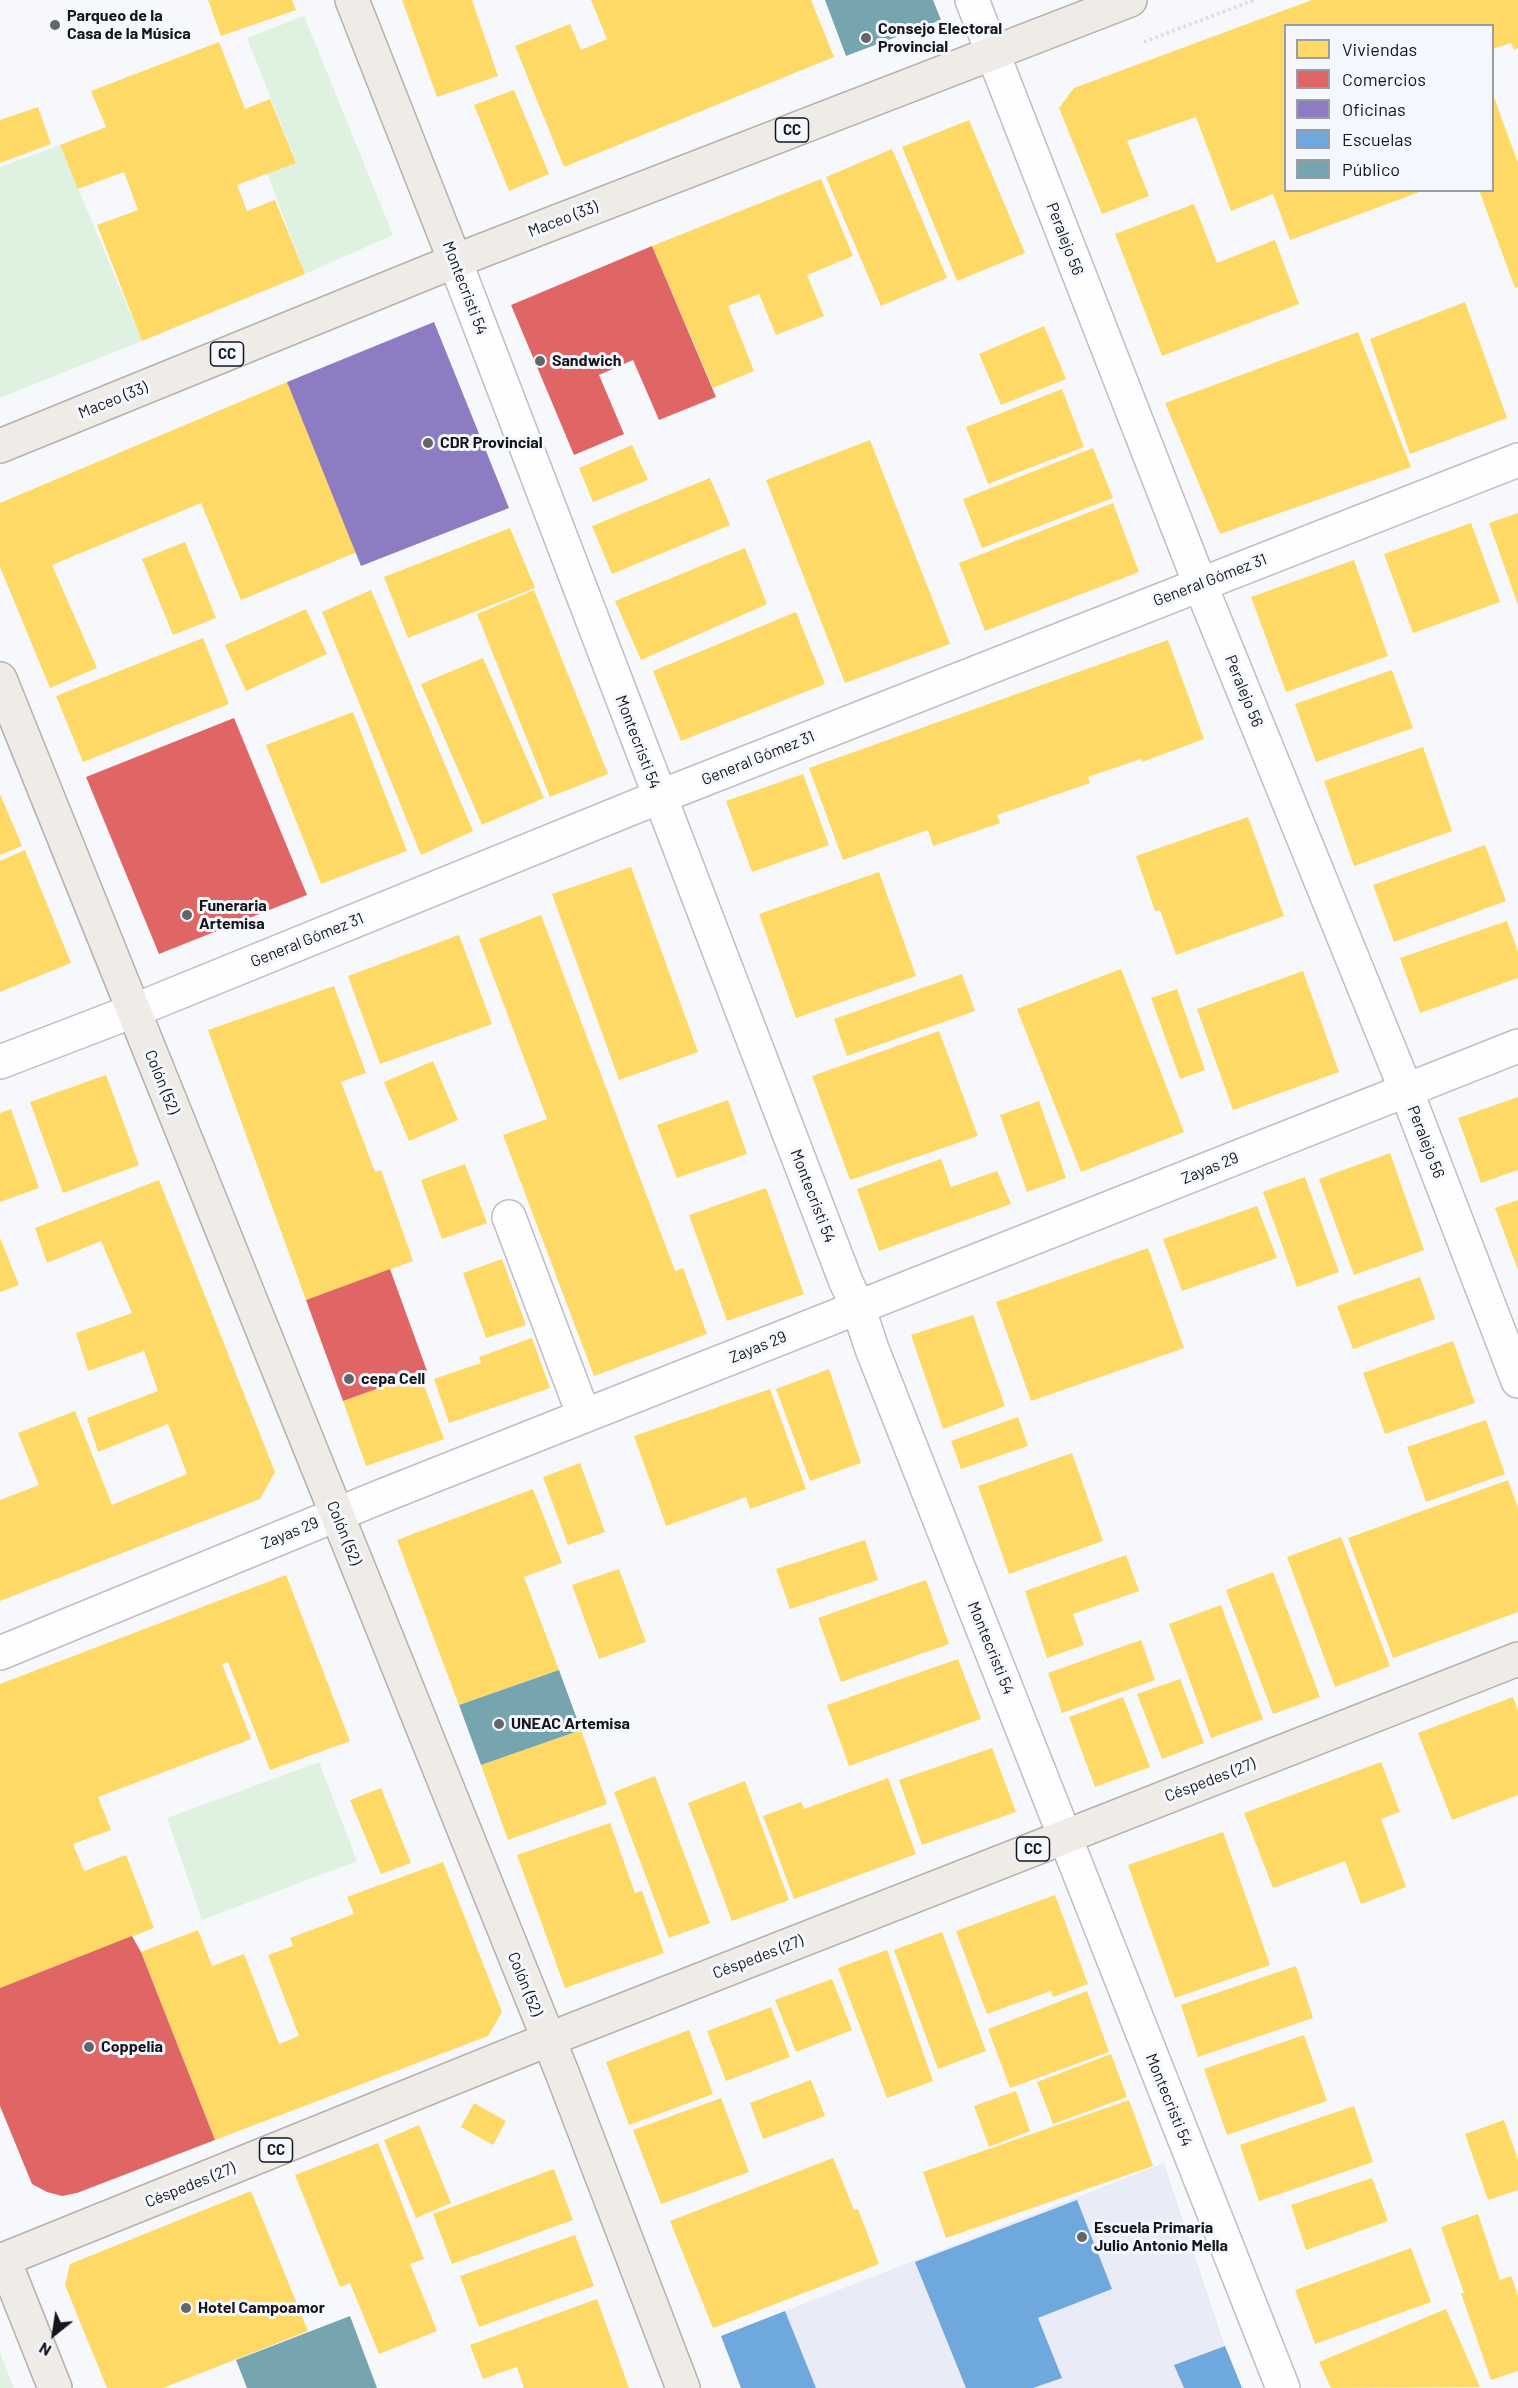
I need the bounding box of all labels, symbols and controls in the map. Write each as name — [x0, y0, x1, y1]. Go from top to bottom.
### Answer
place label: Parqueo de la Casa de la Música — [67, 6, 191, 44]
marker: Parqueo de la Casa de la Música — [48, 18, 62, 32]
place label: Consejo Electoral Provincial — [878, 19, 1002, 57]
legend — [1284, 24, 1494, 192]
marker: Consejo Electoral Provincial — [859, 31, 873, 45]
text: Viviendas — [1342, 38, 1417, 60]
text: Comercios — [1342, 68, 1426, 90]
text: Oficinas — [1342, 98, 1406, 120]
road number: CC — [776, 118, 808, 142]
text: Escuelas — [1342, 128, 1412, 150]
text: Público — [1342, 158, 1400, 180]
street label: Maceo (33) — [525, 197, 601, 241]
street label: Peralejo 56 — [1042, 200, 1088, 278]
street label: Montecristi 54 — [438, 238, 492, 338]
road number: CC — [210, 342, 244, 366]
place label: Sandwich — [552, 351, 622, 371]
marker: Sandwich — [533, 354, 547, 368]
street label: Maceo (33) — [75, 377, 151, 423]
place label: CDR Provincial — [440, 433, 543, 453]
marker: CDR Provincial — [421, 436, 435, 450]
street label: General Gómez 31 — [1150, 549, 1270, 611]
street label: Peralejo 56 — [1221, 652, 1267, 730]
street label: Montecristi 54 — [611, 692, 665, 792]
street label: General Gómez 31 — [699, 727, 817, 789]
place label: Funeraria Artemisa — [199, 896, 267, 934]
marker: Funeraria Artemisa — [180, 908, 194, 922]
street label: General Gómez 31 — [248, 909, 366, 971]
street label: Colón (52) — [140, 1047, 184, 1117]
street label: Peralejo 56 — [1403, 1103, 1449, 1181]
street label: Montecristi 54 — [786, 1146, 840, 1246]
street label: Zayas 29 — [1179, 1148, 1241, 1188]
street label: Zayas 29 — [727, 1327, 789, 1367]
place label: cepa Cell — [361, 1369, 425, 1389]
marker: cepa Cell — [342, 1372, 356, 1386]
street label: Colón (52) — [322, 1498, 366, 1568]
street label: Zayas 29 — [259, 1513, 321, 1553]
street label: Montecristi 54 — [964, 1599, 1018, 1697]
place label: UNEAC Artemisa — [511, 1714, 630, 1734]
marker: UNEAC Artemisa — [492, 1717, 506, 1731]
street label: Céspedes (27) — [1162, 1754, 1258, 1806]
road number: CC — [1016, 1837, 1050, 1861]
street label: Céspedes (27) — [710, 1931, 806, 1983]
street label: Colón (52) — [503, 1949, 547, 2019]
place label: Coppelia — [101, 2037, 163, 2057]
marker: Coppelia — [82, 2040, 96, 2054]
street label: Montecristi 54 — [1142, 2051, 1196, 2149]
road number: CC — [260, 2138, 292, 2162]
street label: Céspedes (27) — [142, 2158, 238, 2212]
place label: Escuela Primaria Julio Antonio Mella — [1094, 2218, 1228, 2256]
marker: Escuela Primaria Julio Antonio Mella — [1075, 2230, 1089, 2244]
place label: Hotel Campoamor — [198, 2298, 325, 2318]
marker: Hotel Campoamor — [179, 2301, 193, 2315]
north arrow — [24, 2304, 84, 2364]
text: N — [35, 2339, 54, 2361]

